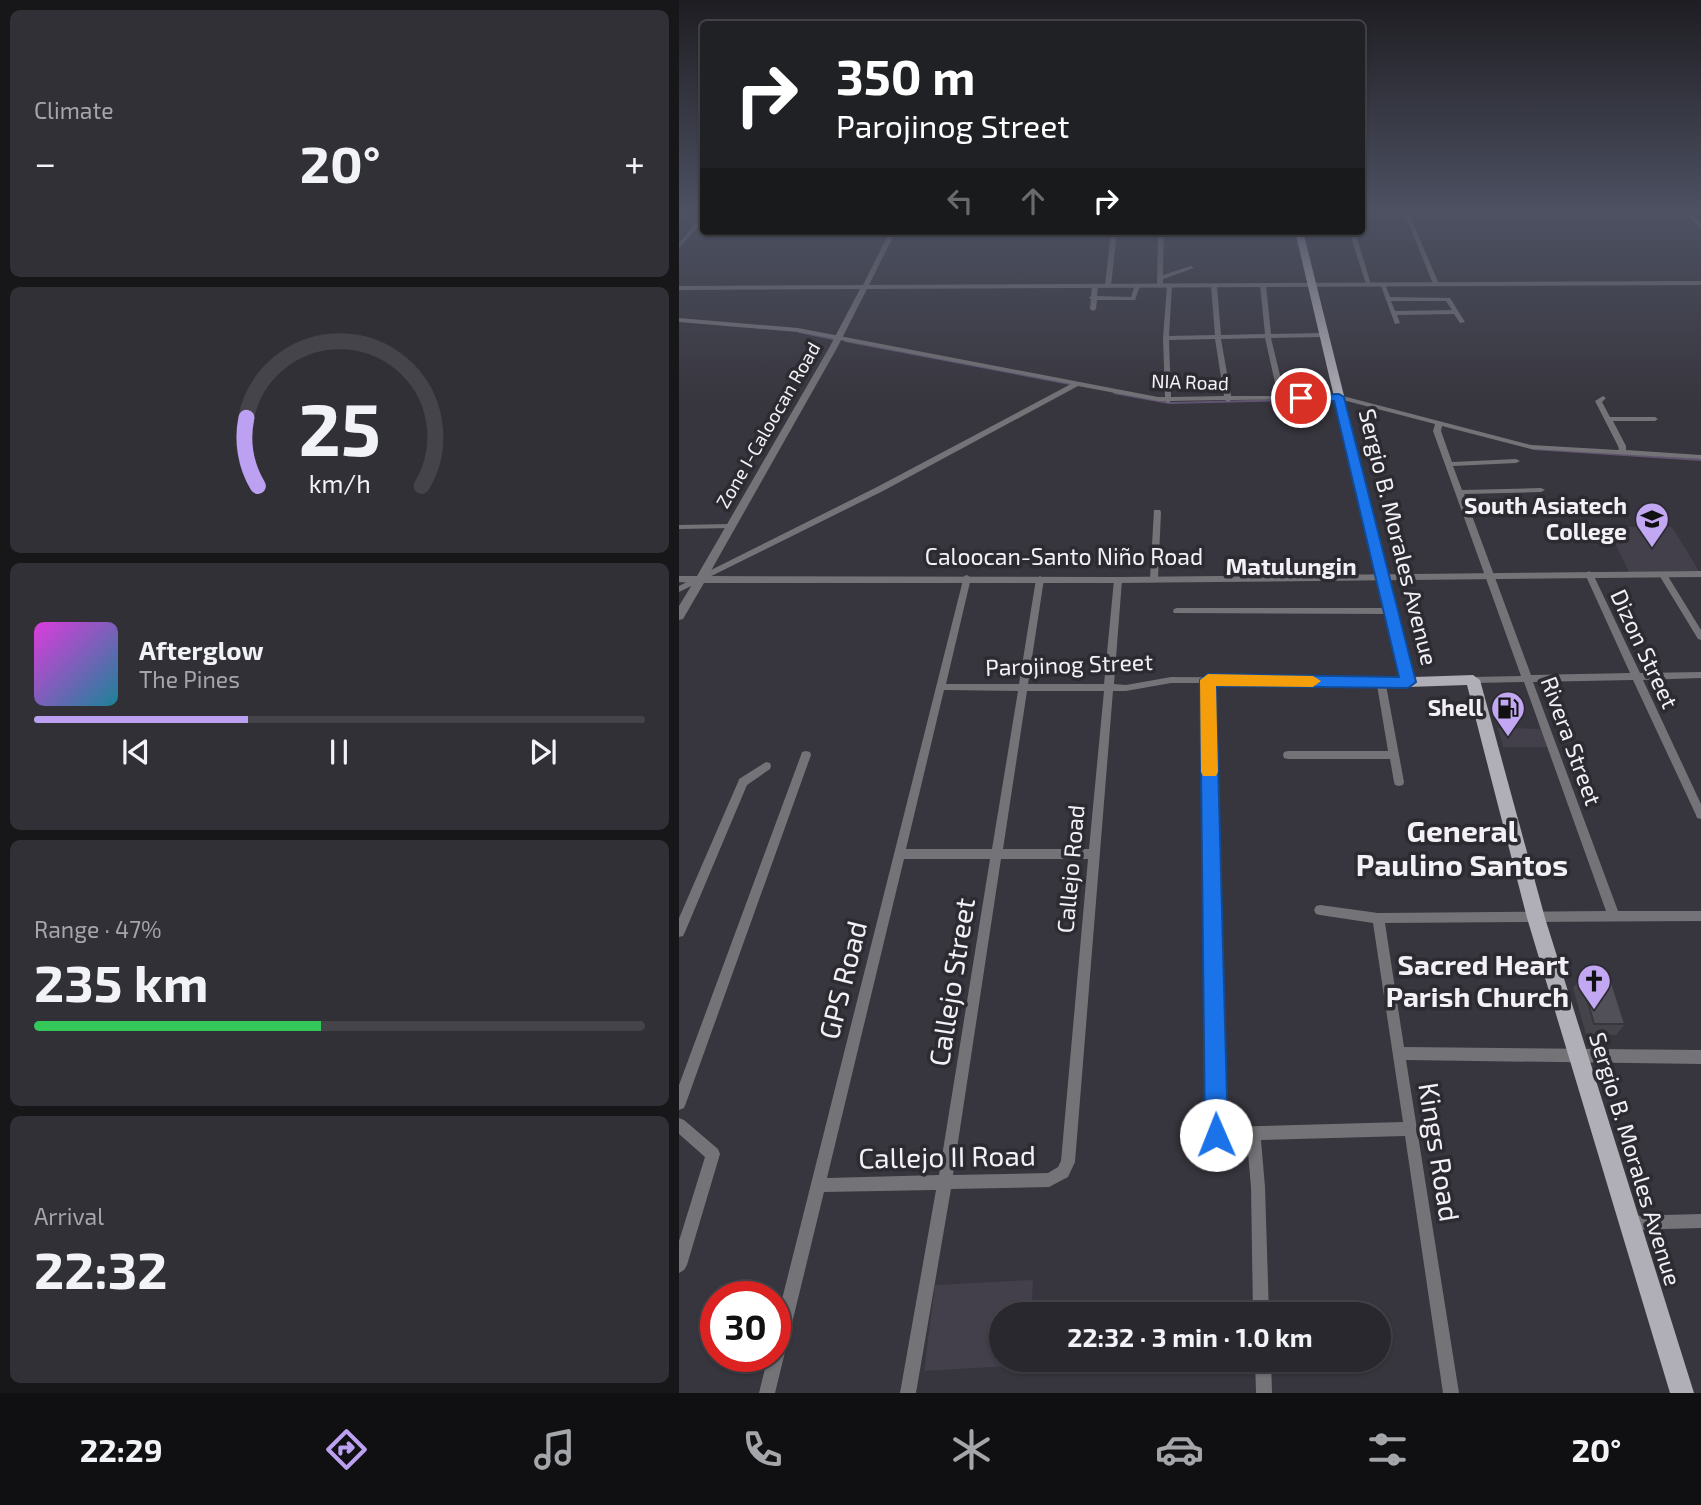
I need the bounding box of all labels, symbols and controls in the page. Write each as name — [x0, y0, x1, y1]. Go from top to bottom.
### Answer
text: 350 m — [836, 46, 976, 105]
icon: right — [721, 49, 812, 140]
text: Climate — [34, 96, 114, 124]
text: Parojinog Street — [836, 106, 1070, 144]
text: 20° — [300, 131, 381, 193]
text: − — [34, 139, 56, 185]
text: + — [624, 139, 645, 185]
icon: left — [941, 182, 979, 220]
icon: ahead — [1014, 182, 1052, 220]
icon: right — [1087, 182, 1125, 220]
street label: Zone I-Caloocan Road — [711, 338, 824, 512]
pin — [1271, 368, 1331, 428]
street label: NIA Road — [1151, 369, 1229, 394]
icon: arrive — [1282, 379, 1320, 417]
text: 25 — [298, 383, 381, 471]
street label: Sergio B. Morales Avenue — [1354, 406, 1444, 668]
text: km/h — [308, 468, 371, 498]
place label: South Asiatech College — [1464, 491, 1627, 545]
school or university icon: South Asiatech College — [1633, 500, 1671, 549]
street label: Caloocan-Santo Niño Road — [925, 542, 1203, 570]
district label: Matulungin — [1225, 551, 1357, 580]
street label: Dizon Street — [1605, 585, 1685, 713]
text: Afterglow — [139, 634, 264, 665]
street label: Parojinog Street — [985, 647, 1154, 681]
text: The Pines — [139, 665, 240, 693]
street label: Rivera Street — [1536, 672, 1608, 809]
fuel station icon: Shell — [1489, 689, 1527, 738]
place label: Shell — [1428, 693, 1483, 721]
icon: previous — [117, 733, 155, 771]
icon: pause — [320, 733, 358, 771]
icon: next — [524, 733, 562, 771]
street label: Callejo Road — [1050, 804, 1090, 934]
district label: General Paulino Santos — [1356, 812, 1568, 882]
street label: Callejo Street — [921, 895, 981, 1068]
text: Range · 47% — [34, 915, 161, 943]
street label: GPS Road — [811, 917, 873, 1042]
place label: Sacred Heart Parish Church — [1386, 947, 1569, 1013]
text: 235 km — [34, 950, 209, 1012]
church icon: Sacred Heart Parish Church — [1575, 962, 1613, 1011]
street label: Sergio B. Morales Avenue — [1584, 1029, 1688, 1289]
street label: Kings Road — [1412, 1080, 1468, 1224]
position arrow — [1179, 1098, 1253, 1172]
street label: Callejo II Road — [858, 1137, 1036, 1175]
text: Arrival — [34, 1202, 104, 1230]
text: 22:32 — [34, 1237, 167, 1299]
speed limit sign: 30 — [700, 1281, 791, 1372]
text: 22:32 · 3 min · 1.0 km — [1067, 1321, 1313, 1352]
icon: directions — [322, 1425, 371, 1474]
icon: music — [530, 1425, 579, 1474]
icon: phone — [738, 1425, 787, 1474]
icon: climate — [947, 1425, 996, 1474]
icon: car — [1155, 1425, 1204, 1474]
icon: filters — [1363, 1425, 1412, 1474]
text: 22:29 — [80, 1430, 163, 1468]
text: 20° — [1572, 1430, 1621, 1468]

